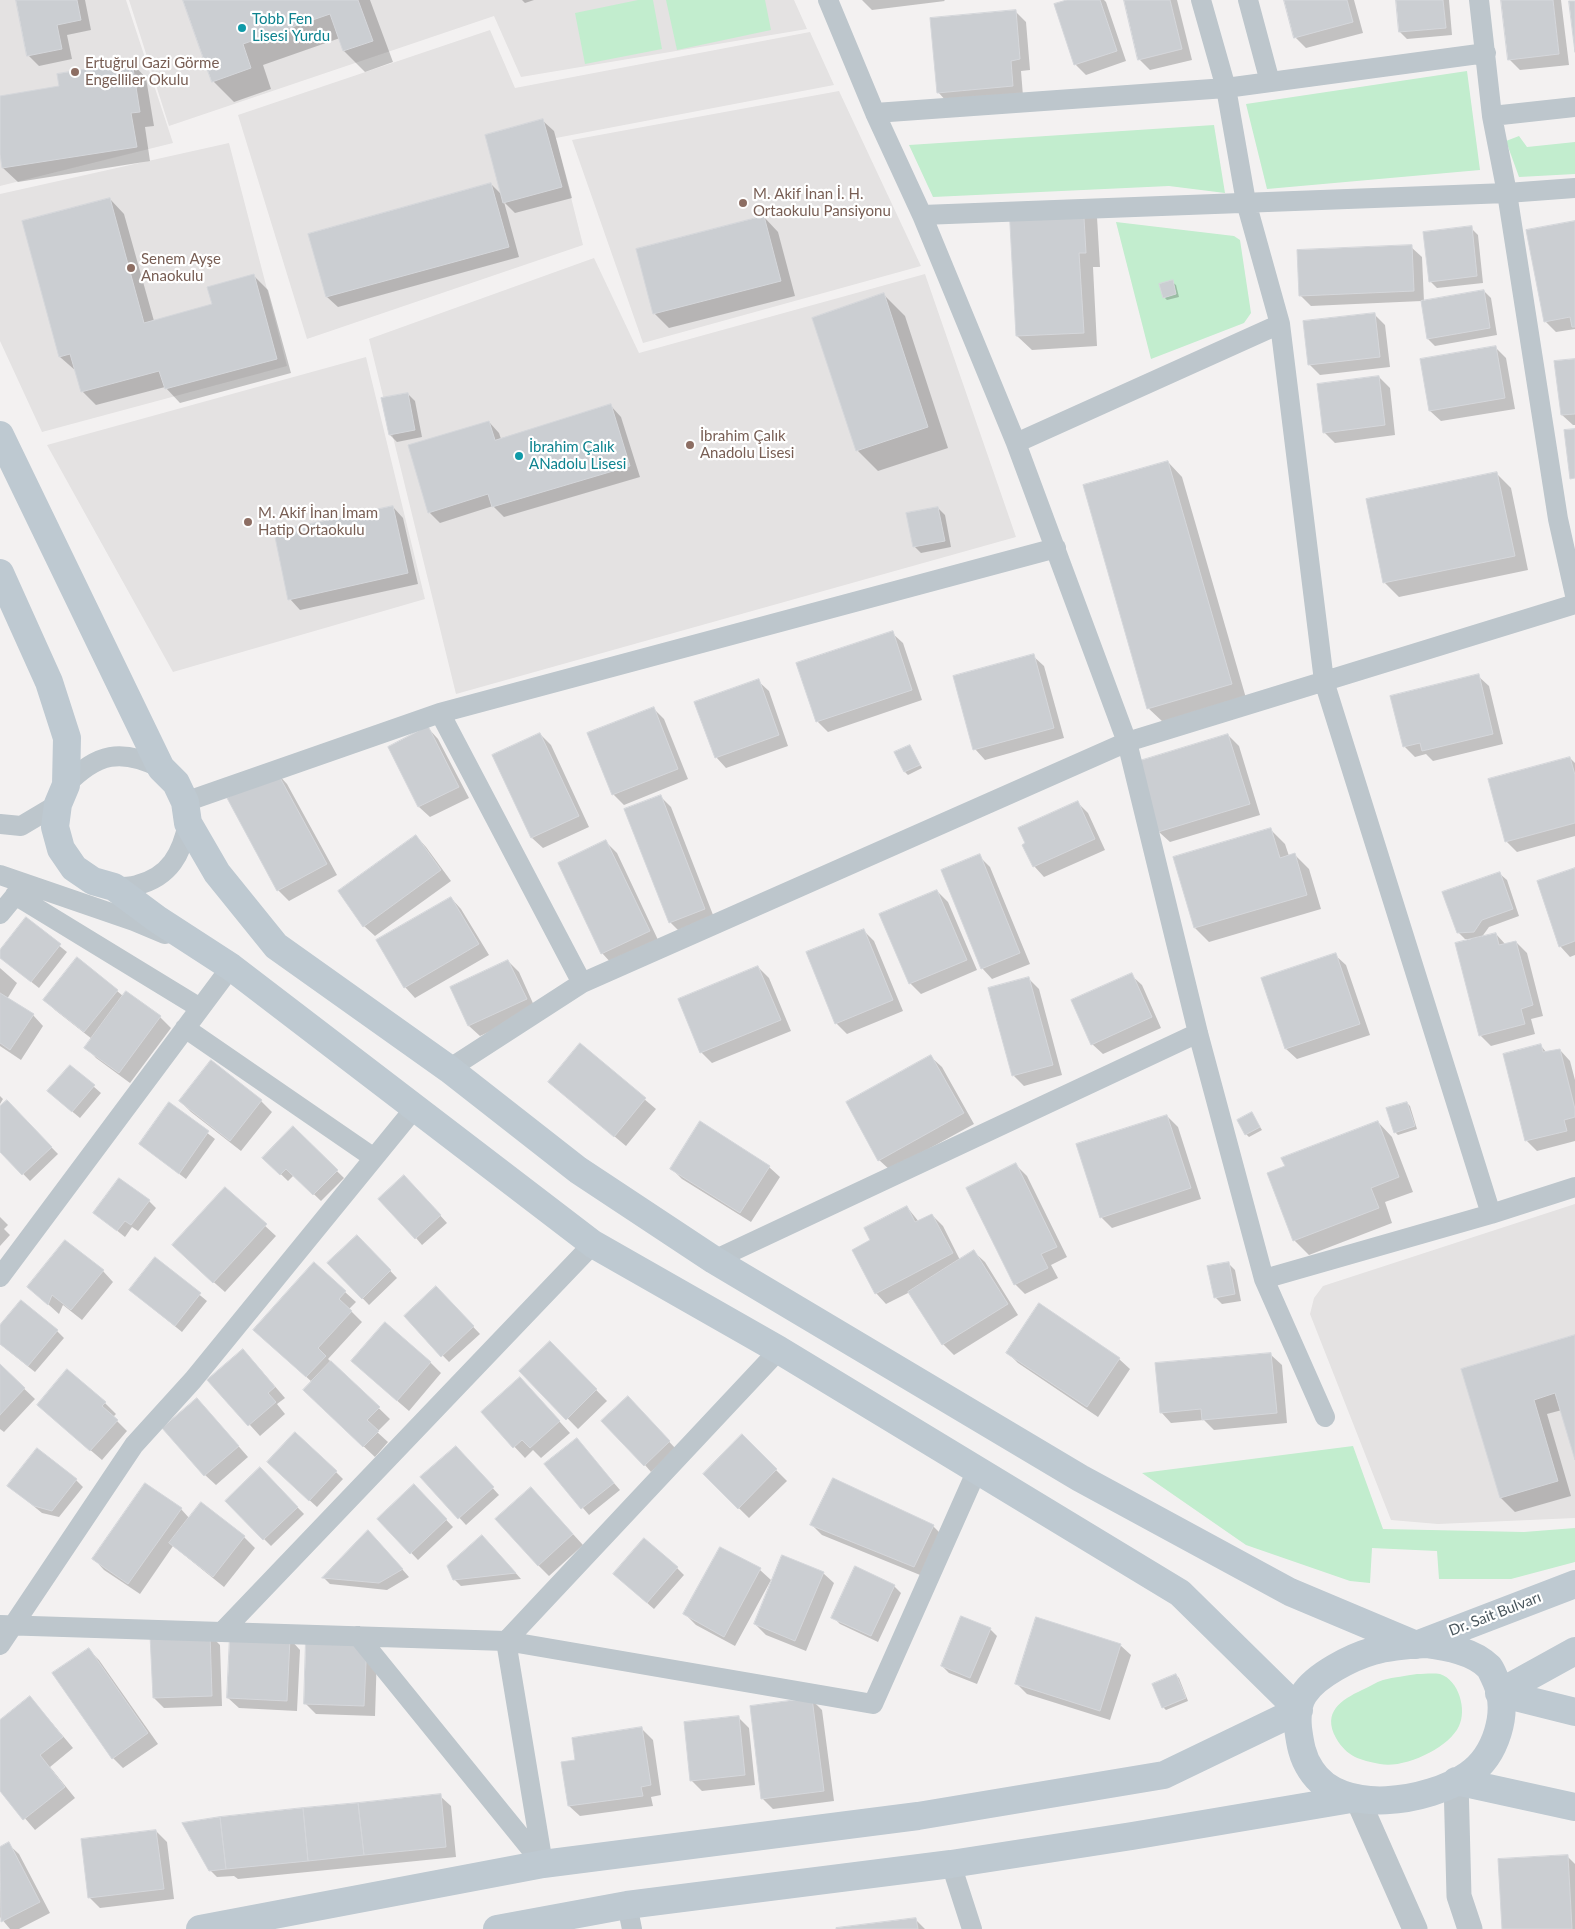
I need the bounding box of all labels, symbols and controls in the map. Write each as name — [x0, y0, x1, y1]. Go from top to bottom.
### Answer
place label: Tobb Fen Lisesi Yurdu — [252, 10, 330, 45]
marker: Tobb Fen Lisesi Yurdu — [236, 22, 248, 34]
place label: Ertuğrul Gazi Görme Engelliler Okulu — [85, 54, 219, 89]
marker: Ertuğrul Gazi Görme Engelliler Okulu — [69, 66, 81, 78]
place label: M. Akif İnan İ. H. Ortaokulu Pansiyonu — [753, 185, 891, 220]
marker: M. Akif İnan İ. H. Ortaokulu Pansiyonu — [737, 197, 749, 209]
place label: Senem Ayşe Anaokulu — [141, 250, 221, 285]
marker: Senem Ayşe Anaokulu — [125, 262, 137, 274]
place label: İbrahim Çalık Anadolu Lisesi — [700, 427, 794, 462]
place label: İbrahim Çalık ANadolu Lisesi — [529, 438, 626, 473]
marker: İbrahim Çalık Anadolu Lisesi — [684, 439, 696, 451]
marker: İbrahim Çalık ANadolu Lisesi — [513, 450, 525, 462]
place label: M. Akif İnan İmam Hatip Ortaokulu — [258, 504, 378, 539]
marker: M. Akif İnan İmam Hatip Ortaokulu — [242, 516, 254, 528]
street label: Dr. Sait Bulvarı — [1446, 1588, 1544, 1640]

